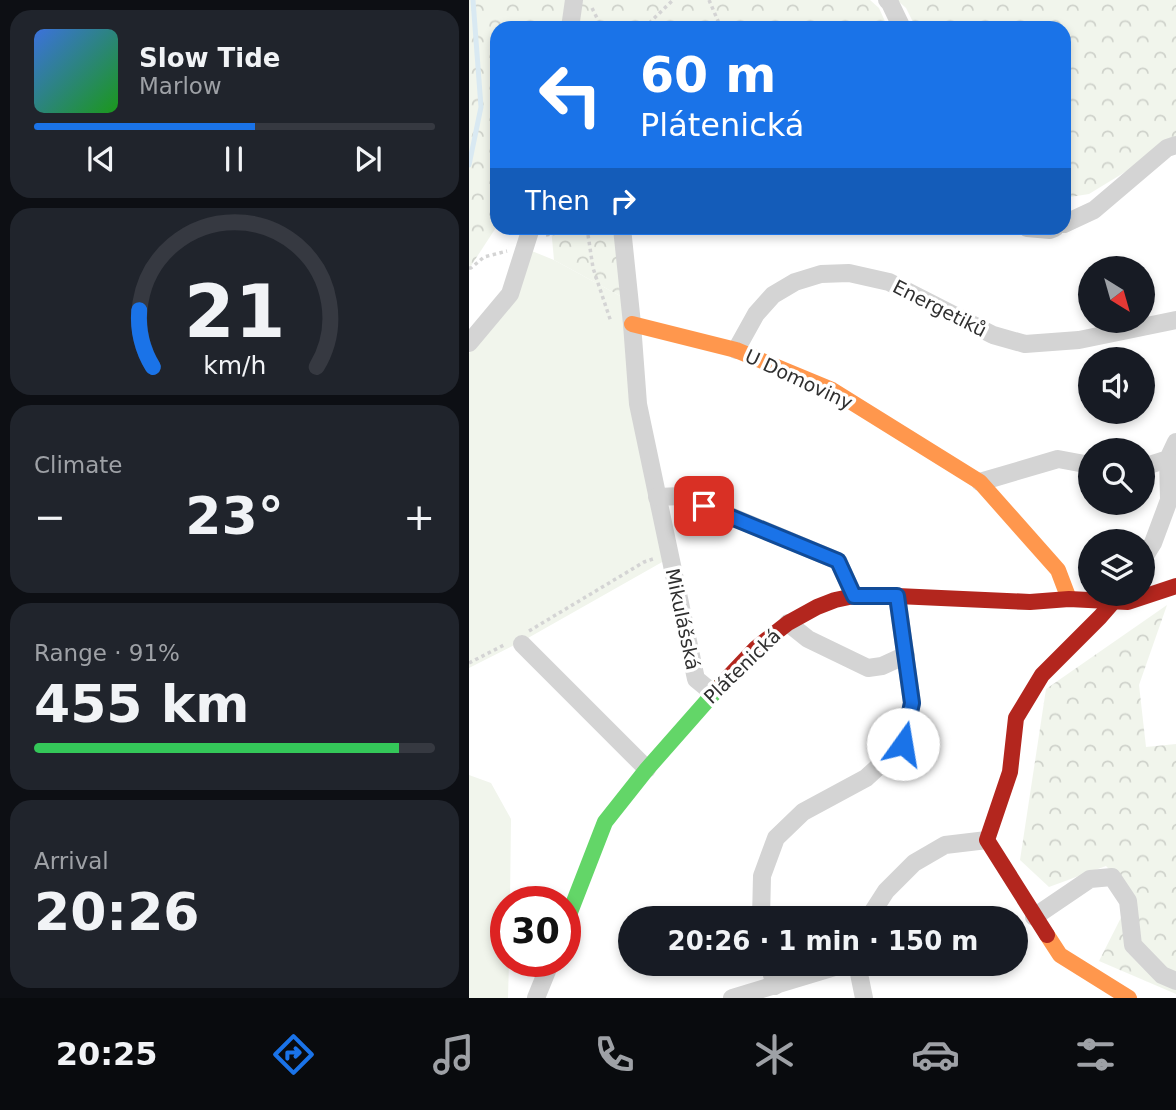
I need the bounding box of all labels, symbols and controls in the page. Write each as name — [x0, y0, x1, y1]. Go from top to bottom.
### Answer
text: Slow Tide — [139, 43, 280, 73]
text: 60 m — [640, 47, 776, 104]
icon: left — [525, 49, 616, 140]
text: Marlow — [139, 73, 222, 99]
text: Plátenická — [640, 106, 804, 144]
icon: previous — [82, 140, 120, 178]
icon: pause — [215, 140, 253, 178]
icon: next — [349, 140, 387, 178]
icon: right — [604, 182, 642, 220]
text: Then — [525, 186, 590, 216]
north arrow — [1078, 256, 1155, 332]
map controls — [1078, 256, 1155, 606]
text: 21 — [184, 270, 285, 355]
street label: Energetiků — [889, 275, 991, 341]
street label: U Domoviny — [742, 344, 856, 414]
button: sound — [1078, 347, 1155, 424]
text: km/h — [203, 351, 266, 380]
button: search — [1078, 438, 1155, 515]
text: Climate — [34, 452, 123, 478]
pin — [674, 476, 734, 536]
text: 23° — [185, 486, 284, 546]
icon: arrive — [685, 487, 723, 525]
text: − — [34, 495, 66, 539]
text: + — [403, 495, 435, 539]
button: layers — [1078, 529, 1155, 606]
street label: Mikulášská — [662, 566, 704, 672]
street label: Plátenická — [699, 624, 785, 708]
text: Range · 91% — [34, 640, 180, 666]
text: 455 km — [34, 674, 249, 734]
position arrow — [866, 707, 940, 781]
text: Arrival — [34, 848, 109, 874]
text: 20:26 — [34, 882, 200, 942]
speed limit sign: 30 — [490, 886, 581, 977]
text: 20:26 · 1 min · 150 m — [668, 926, 978, 956]
icon: directions — [269, 1030, 318, 1079]
icon: music — [429, 1030, 478, 1079]
icon: phone — [590, 1030, 639, 1079]
icon: climate — [750, 1030, 799, 1079]
icon: car — [911, 1030, 960, 1079]
icon: filters — [1071, 1030, 1120, 1079]
text: 20:25 — [56, 1035, 158, 1073]

